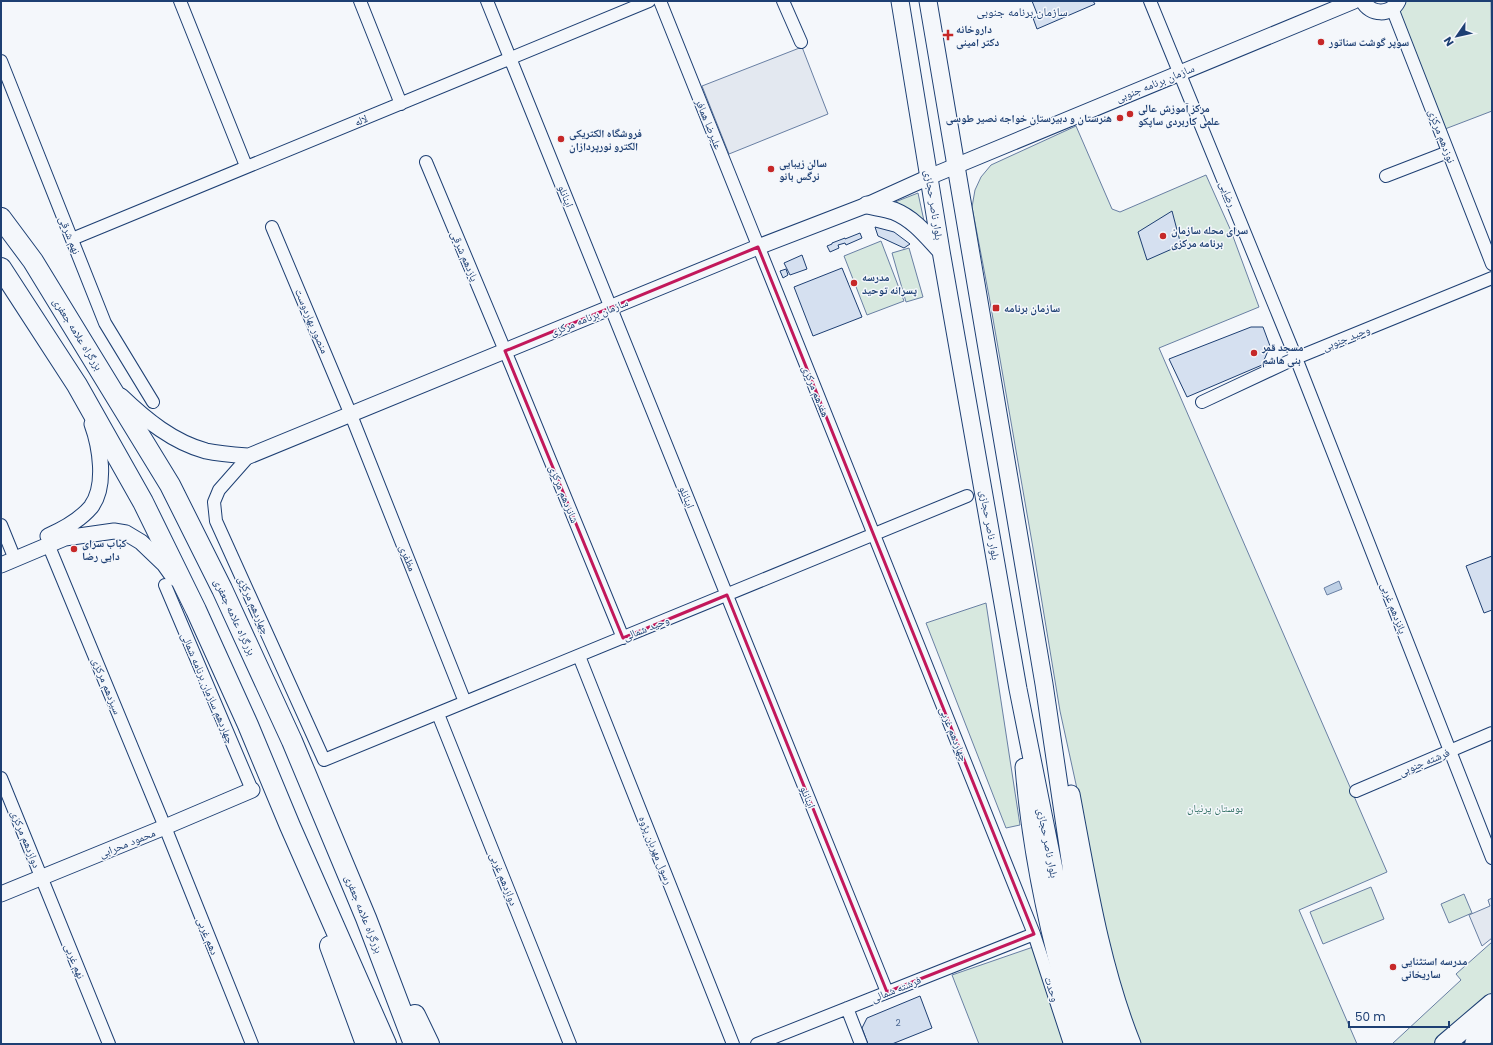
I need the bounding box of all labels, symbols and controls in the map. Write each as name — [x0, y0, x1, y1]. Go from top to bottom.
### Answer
district label: سازمان برنامه جنوبی — [976, 3, 1068, 20]
north arrow — [1437, 16, 1477, 56]
place label: داروخانه دکتر امینی — [956, 21, 1000, 50]
marker: داروخانه دکتر امینی — [943, 30, 953, 40]
place label: سوپر گوشت سناتور — [1328, 34, 1409, 50]
text: N — [1440, 34, 1458, 49]
marker: سوپر گوشت سناتور — [1316, 37, 1326, 47]
street label: سازمان برنامه جنوبی — [1113, 60, 1197, 106]
street label: علیرضا همافر — [691, 96, 727, 152]
place label: مرکز آموزش عالی علمی کاربردی ساپکو — [1138, 100, 1220, 129]
street label: نوزدهم مرکزی — [1424, 107, 1460, 165]
marker: مرکز آموزش عالی علمی کاربردی ساپکو — [1125, 109, 1135, 119]
street label: لاله — [352, 110, 370, 130]
place label: هنرستان و دبیرستان خواجه نصیر طوسی — [946, 110, 1112, 126]
marker: هنرستان و دبیرستان خواجه نصیر طوسی — [1115, 113, 1125, 123]
place label: فروشگاه الکتریکی الکترو نورپردازان — [569, 125, 642, 154]
marker: فروشگاه الکتریکی الکترو نورپردازان — [556, 134, 566, 144]
place label: سالن زیبایی نرگس بانو — [779, 155, 827, 184]
marker: سالن زیبایی نرگس بانو — [766, 164, 776, 174]
street label: بلوار ناصر حجازی — [921, 169, 947, 241]
street label: رضایی — [1216, 178, 1240, 210]
street label: اینانلو — [554, 182, 578, 210]
street label: نهم شرقی — [55, 214, 85, 256]
place label: سرای محله سازمان برنامه مرکزی — [1171, 222, 1248, 251]
street label: یازدهم شرقی — [447, 228, 483, 284]
marker: سرای محله سازمان برنامه مرکزی — [1158, 231, 1168, 241]
place label: مدرسه پسرانه توحید — [862, 269, 917, 298]
marker: مدرسه پسرانه توحید — [849, 278, 859, 288]
street label: منصور بهاردوست — [291, 286, 333, 356]
street label: سازمان برنامه مرکزی — [548, 294, 630, 340]
street label: بزرگراه علامه جعفری — [49, 295, 107, 373]
place label: سازمان برنامه — [1004, 300, 1061, 316]
marker: سازمان برنامه — [991, 303, 1001, 313]
street label: وحید جنوبی — [1320, 321, 1372, 355]
place label: مسجد قمر بنی هاشم — [1261, 339, 1303, 368]
marker: مسجد قمر بنی هاشم — [1249, 348, 1259, 358]
street label: هفدهم مرکزی — [798, 363, 834, 420]
street label: شانزدهم مرکزی — [545, 462, 583, 526]
street label: اینانلو — [675, 483, 699, 511]
street label: بلوار ناصر حجازی — [976, 489, 1004, 561]
place label: کباب سرای دایی رضا — [82, 535, 127, 564]
street label: مظفری — [395, 542, 421, 574]
marker: کباب سرای دایی رضا — [69, 544, 79, 554]
street label: چهاردهم مرکزی — [234, 573, 274, 637]
street label: بزرگراه علامه جعفری — [210, 576, 260, 658]
street label: پانزدهم غربی — [1377, 580, 1411, 636]
street label: وحید شمالی — [620, 611, 672, 645]
street label: چهاردهم سازمان برنامه شمالی — [177, 630, 239, 746]
street label: سیزدهم مرکزی — [88, 655, 126, 717]
street label: چهاردهم غربی — [936, 704, 972, 764]
street label: فرشته جنوبی — [1396, 744, 1452, 780]
street label: اینانلو — [796, 783, 820, 811]
park label: بوستان پرنیان — [1187, 800, 1243, 816]
street label: بلوار ناصر حجازی — [1033, 807, 1063, 879]
street label: دوازدهم مرکزی — [7, 808, 45, 871]
street label: رسول مهربان پژوه — [635, 813, 677, 887]
street label: محمود محرابی — [96, 824, 158, 862]
street label: دوازدهم غربی — [486, 850, 522, 908]
street label: بزرگراه علامه جعفری — [341, 873, 387, 955]
street label: دهم غربی — [193, 915, 223, 958]
street label: نهم غربی — [61, 941, 89, 981]
place label: مدرسه استثنایی ساریخانی — [1401, 953, 1467, 982]
marker: مدرسه استثنایی ساریخانی — [1388, 962, 1398, 972]
street label: فرشته شمالی — [869, 972, 924, 1006]
street label: وحدت — [1040, 974, 1064, 1004]
scale bar — [1349, 1003, 1449, 1029]
text: 50 m — [1355, 1008, 1386, 1025]
house number: 2 — [895, 1017, 901, 1029]

